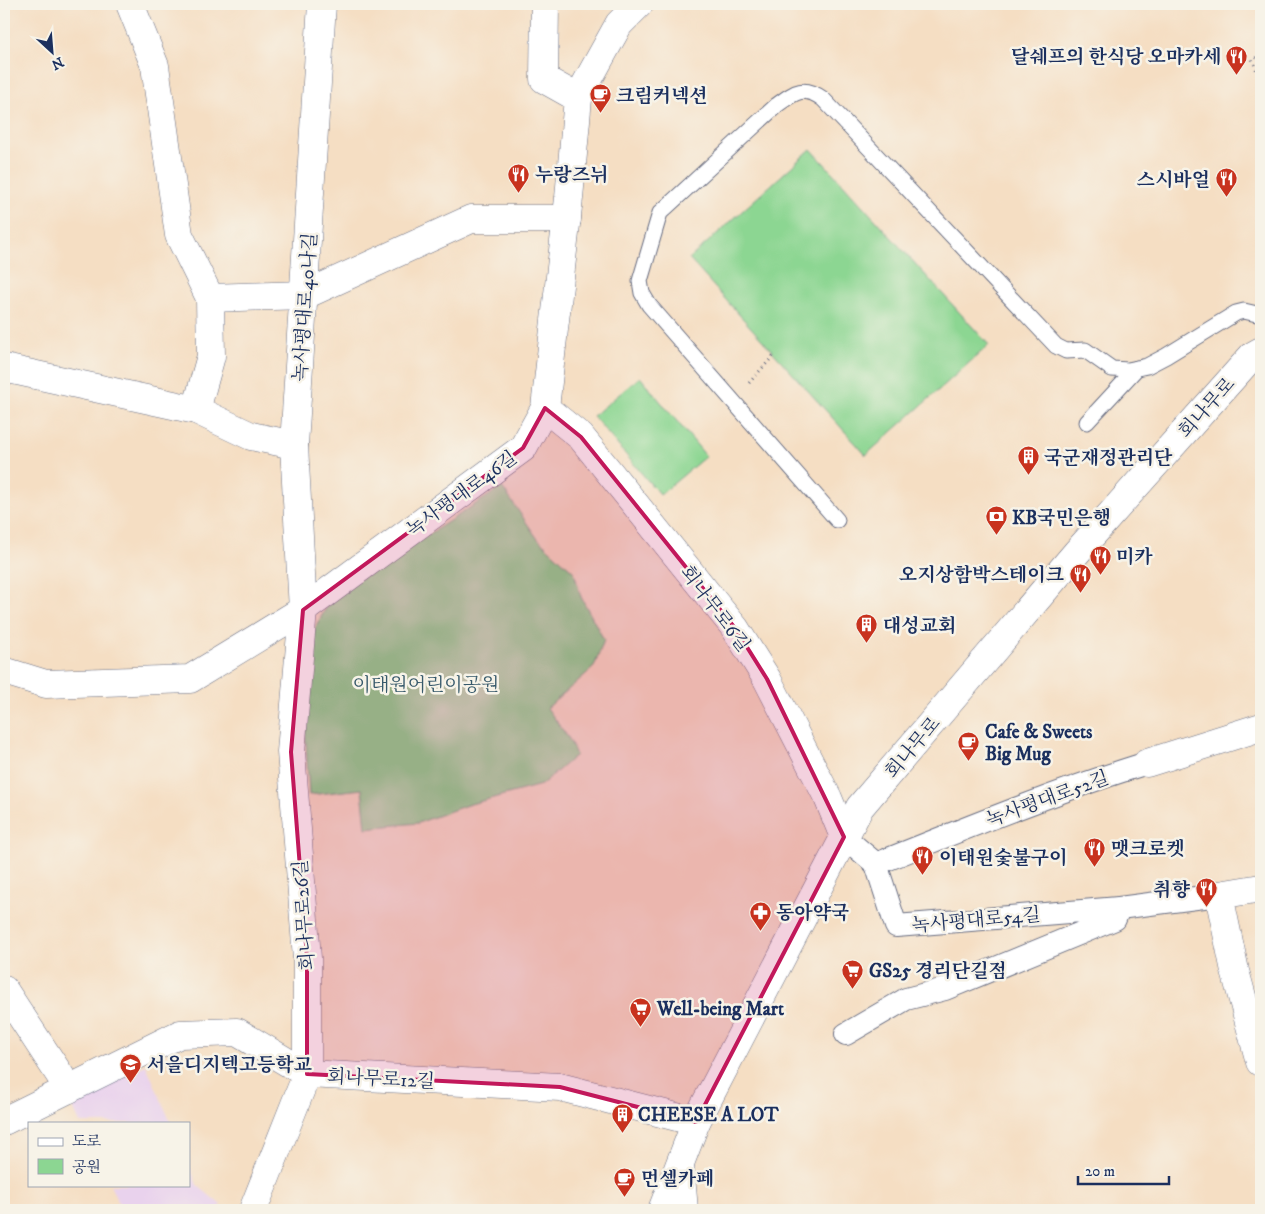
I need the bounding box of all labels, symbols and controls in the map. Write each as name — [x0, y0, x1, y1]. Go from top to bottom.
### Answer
north arrow — [28, 28, 78, 78]
restaurant icon: 달쉐프의 한식당 오마카세 — [1225, 44, 1249, 75]
place label: 달쉐프의 한식당 오마카세 — [1011, 46, 1221, 69]
text: N — [48, 52, 66, 74]
cafe icon: 크림커넥션 — [588, 83, 612, 114]
place label: 크림커넥션 — [616, 85, 708, 108]
restaurant icon: 누랑즈뉘 — [507, 162, 531, 193]
place label: 누랑즈뉘 — [535, 164, 608, 187]
restaurant icon: 스시바얼 — [1214, 167, 1238, 198]
place label: 스시바얼 — [1137, 169, 1210, 192]
street label: 녹사평대로40나길 — [289, 232, 322, 383]
street label: 회나무로 — [1174, 373, 1240, 443]
building icon: 국군재정관리단 — [1016, 445, 1040, 476]
street label: 녹사평대로46길 — [402, 446, 522, 542]
place label: 국군재정관리단 — [1044, 447, 1173, 470]
bank icon: KB국민은행 — [984, 505, 1008, 536]
place label: KB국민은행 — [1012, 507, 1111, 530]
restaurant icon: 미카 — [1088, 544, 1112, 575]
place label: 미카 — [1116, 546, 1153, 569]
street label: 회나무로6길 — [675, 561, 755, 656]
restaurant icon: 오지상함박스테이크 — [1068, 562, 1092, 593]
place label: 오지상함박스테이크 — [899, 564, 1065, 587]
building icon: 대성교회 — [855, 613, 879, 644]
place label: 대성교회 — [883, 615, 956, 638]
park label: 이태원어린이공원 — [353, 674, 499, 697]
street label: 회나무로 — [881, 712, 946, 783]
place label: Cafe & Sweets Big Mug — [985, 721, 1093, 766]
cafe icon: Cafe & Sweets Big Mug — [957, 730, 981, 761]
street label: 녹사평대로52길 — [983, 767, 1112, 832]
restaurant icon: 맷크로켓 — [1083, 836, 1107, 867]
place label: 맷크로켓 — [1111, 838, 1184, 861]
restaurant icon: 이태원숯불구이 — [911, 845, 935, 876]
place label: 이태원숯불구이 — [939, 847, 1067, 870]
street label: 회나무로26길 — [289, 859, 320, 971]
restaurant icon: 취향 — [1194, 877, 1218, 908]
place label: 취향 — [1153, 879, 1191, 902]
pharmacy icon: 동아약국 — [748, 900, 772, 931]
place label: 동아약국 — [776, 902, 849, 925]
street label: 녹사평대로54길 — [911, 903, 1042, 938]
supermarket icon: GS25 경리단길점 — [841, 958, 865, 989]
place label: GS25 경리단길점 — [869, 960, 1007, 983]
supermarket icon: Well-being Mart — [629, 996, 653, 1027]
place label: Well-being Mart — [656, 998, 785, 1021]
school or university icon: 서을디지텍고등학교 — [119, 1052, 143, 1083]
place label: 서을디지텍고등학교 — [147, 1054, 312, 1077]
street label: 회나무로12길 — [326, 1065, 435, 1094]
building icon: CHEESE A LOT — [610, 1102, 634, 1133]
place label: CHEESE A LOT — [638, 1104, 779, 1127]
legend — [28, 1122, 190, 1186]
text: 도로 — [72, 1132, 101, 1151]
scale bar — [1078, 1154, 1169, 1186]
text: 공원 — [72, 1158, 101, 1177]
text: 20 m — [1085, 1162, 1115, 1181]
cafe icon: 먼셀카페 — [613, 1166, 637, 1197]
place label: 먼셀카페 — [641, 1168, 714, 1191]

